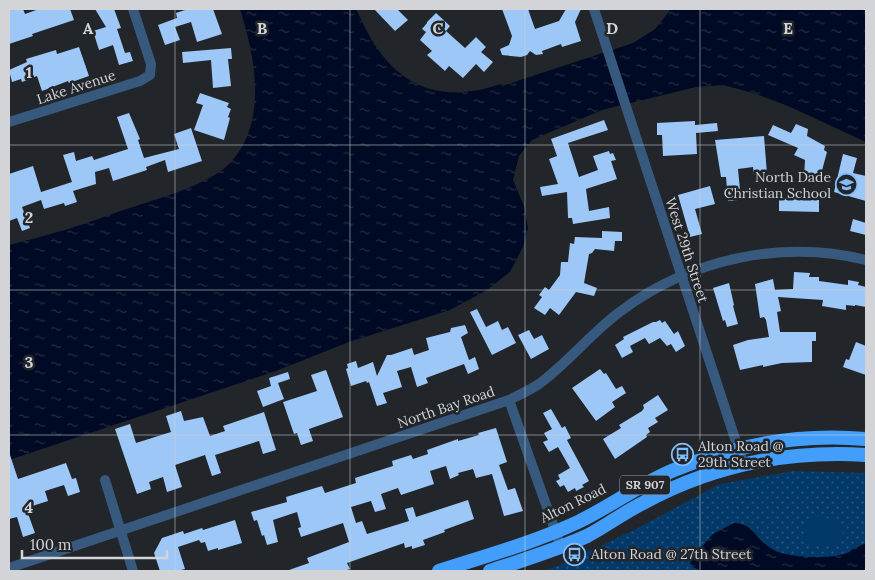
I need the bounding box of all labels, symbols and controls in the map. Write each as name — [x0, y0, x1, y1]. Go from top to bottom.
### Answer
text: A — [83, 18, 94, 38]
text: B — [257, 18, 268, 38]
text: C — [432, 18, 444, 38]
text: D — [606, 18, 618, 38]
text: E — [783, 18, 793, 38]
text: 1 — [26, 62, 32, 82]
street label: Lake Avenue — [34, 66, 118, 108]
place label: North Dade Christian School — [724, 168, 831, 202]
school or university icon: North Dade Christian School — [835, 173, 859, 197]
street label: West 29th Street — [662, 195, 713, 305]
text: 2 — [25, 207, 33, 227]
text: 3 — [25, 352, 34, 372]
street label: North Bay Road — [395, 382, 497, 432]
place label: Alton Road @ 29th Street — [697, 437, 784, 471]
bus stop icon: Alton Road @ 29th Street — [670, 442, 694, 466]
road number: SR 907 — [620, 476, 670, 494]
street label: Alton Road — [536, 479, 609, 527]
text: 4 — [25, 497, 34, 517]
scale bar — [22, 528, 168, 560]
text: 100 m — [30, 535, 71, 554]
bus stop icon: Alton Road @ 27th Street — [563, 542, 587, 566]
place label: Alton Road @ 27th Street — [590, 545, 752, 563]

